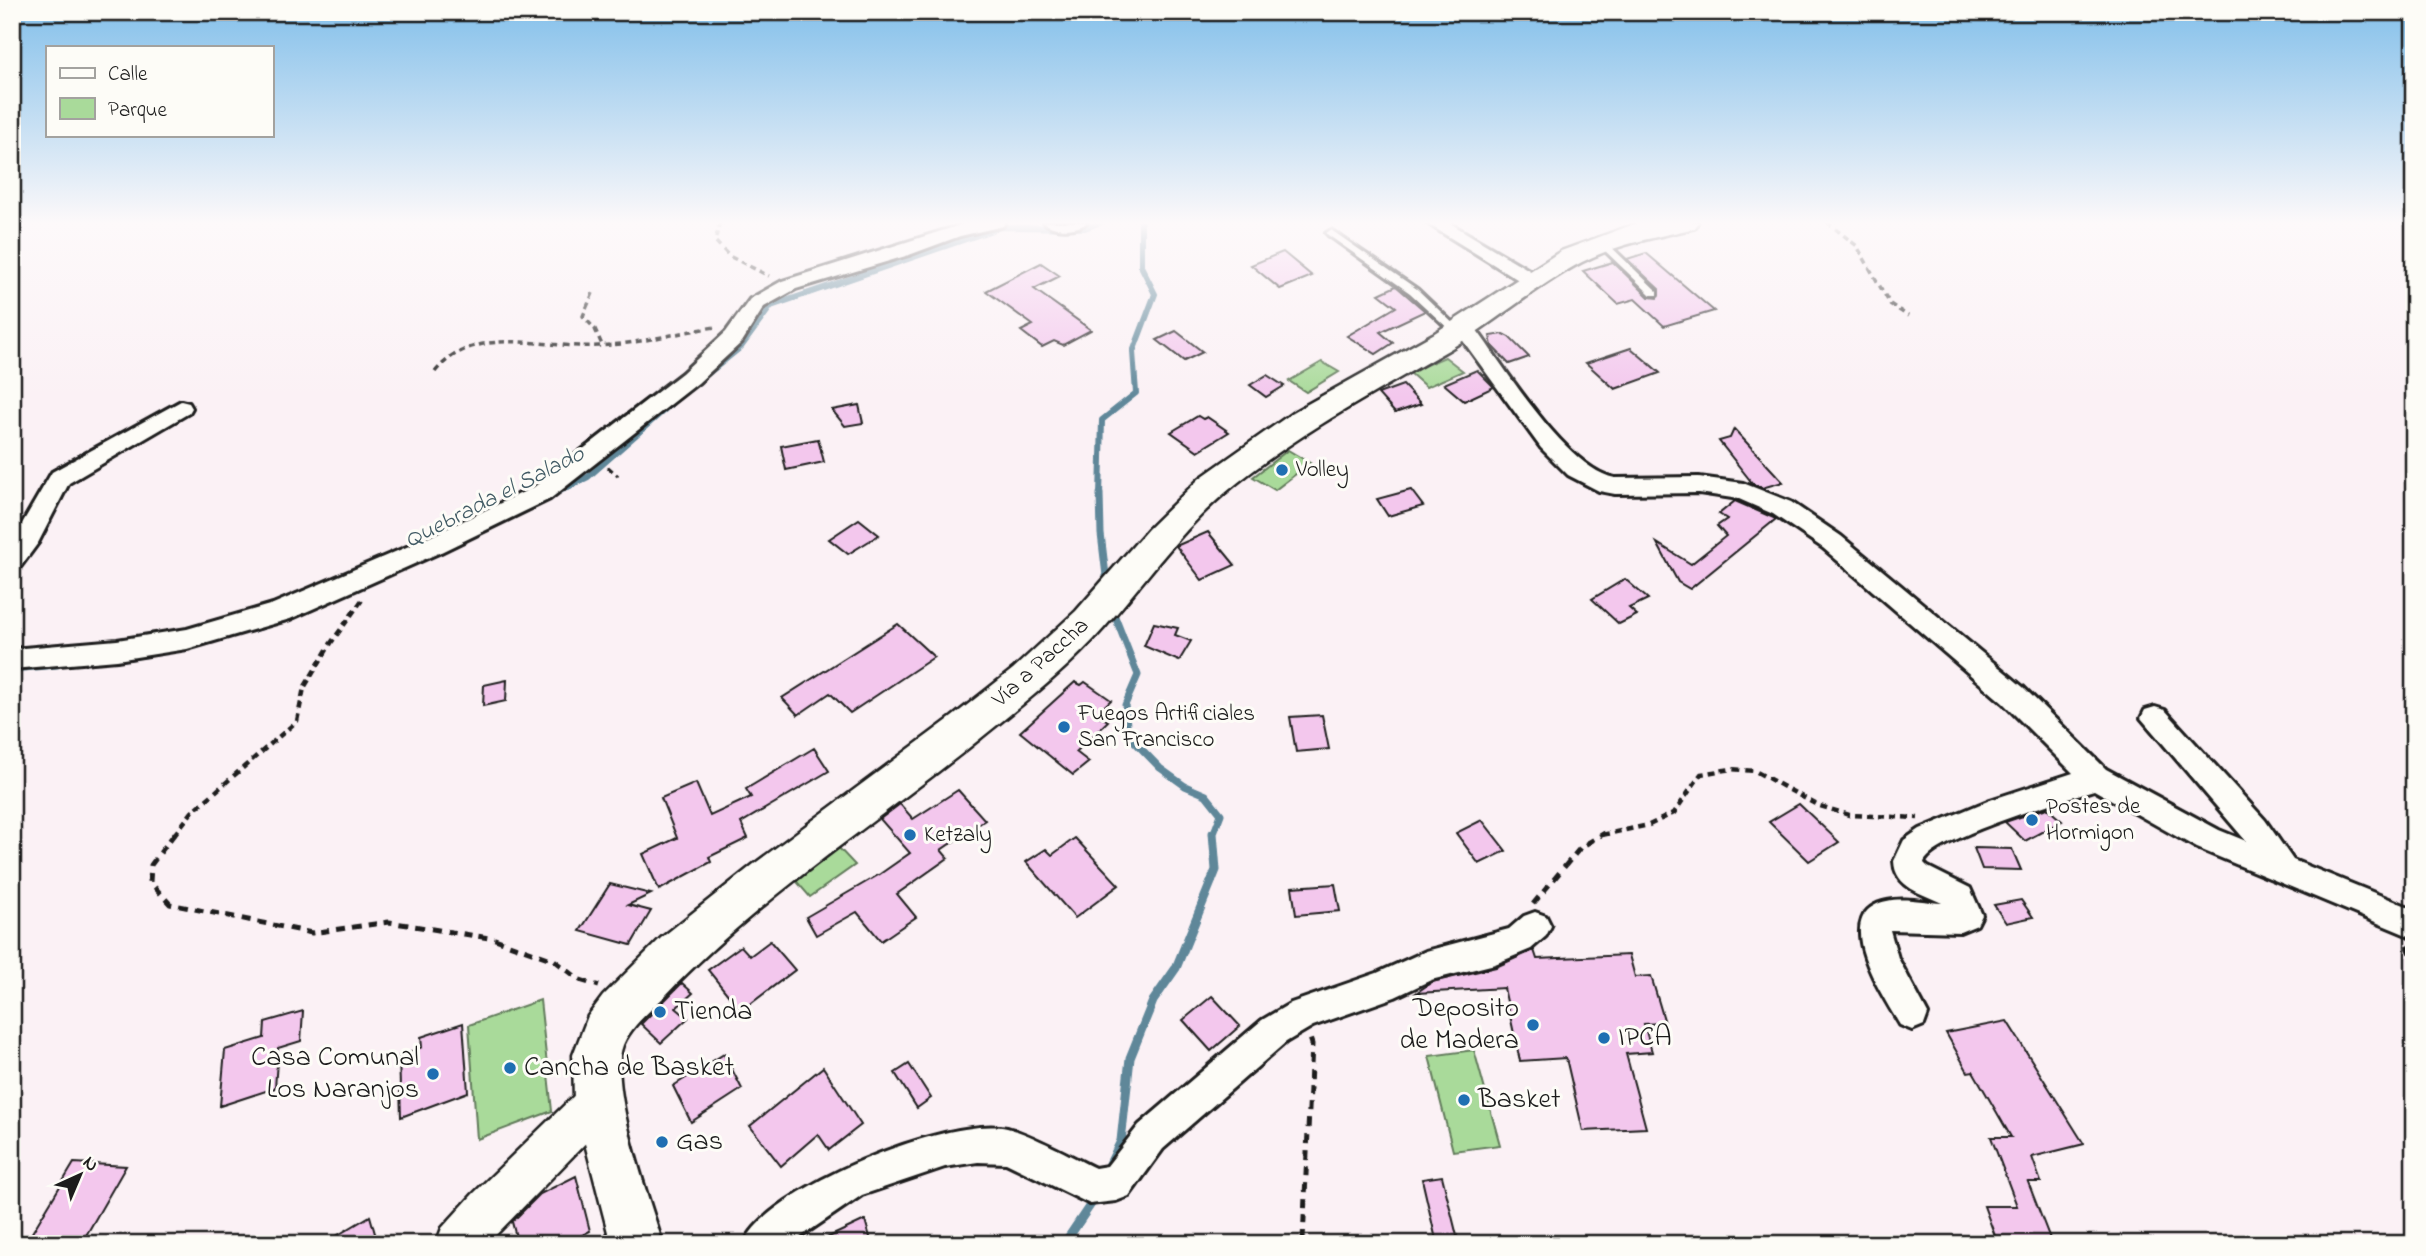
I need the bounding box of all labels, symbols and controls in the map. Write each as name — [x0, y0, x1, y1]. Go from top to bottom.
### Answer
legend — [46, 46, 273, 136]
text: Calle — [108, 60, 148, 90]
text: Parque — [108, 96, 167, 126]
water label: Quebrada el Salado — [399, 437, 592, 558]
place label: Volley — [1295, 454, 1349, 489]
marker: Volley — [1274, 462, 1290, 478]
street label: Vía a Paccha — [984, 610, 1097, 716]
place label: Fuegos Artificiales San Francisco — [1077, 698, 1255, 757]
marker: Fuegos Artificiales San Francisco — [1056, 719, 1072, 735]
place label: Postes de Hormigon — [2046, 791, 2141, 851]
marker: Postes de Hormigon — [2024, 812, 2040, 828]
place label: Ketzaly — [924, 819, 992, 854]
marker: Ketzaly — [902, 827, 918, 843]
place label: Deposito de Madera — [1400, 989, 1519, 1062]
place label: Tienda — [674, 992, 752, 1033]
marker: Tienda — [652, 1004, 668, 1020]
marker: Deposito de Madera — [1525, 1017, 1541, 1033]
place label: IPCA — [1618, 1018, 1672, 1059]
marker: IPCA — [1596, 1030, 1612, 1046]
place label: Casa Comunal Los Naranjos — [251, 1038, 419, 1111]
place label: Cancha de Basket — [524, 1048, 734, 1089]
marker: Cancha de Basket — [502, 1060, 518, 1076]
marker: Casa Comunal Los Naranjos — [425, 1066, 441, 1082]
place label: Basket — [1477, 1080, 1560, 1121]
marker: Basket — [1456, 1092, 1472, 1108]
place label: Gas — [676, 1122, 723, 1163]
marker: Gas — [654, 1134, 670, 1150]
north arrow — [46, 1140, 116, 1210]
text: N — [76, 1150, 104, 1179]

